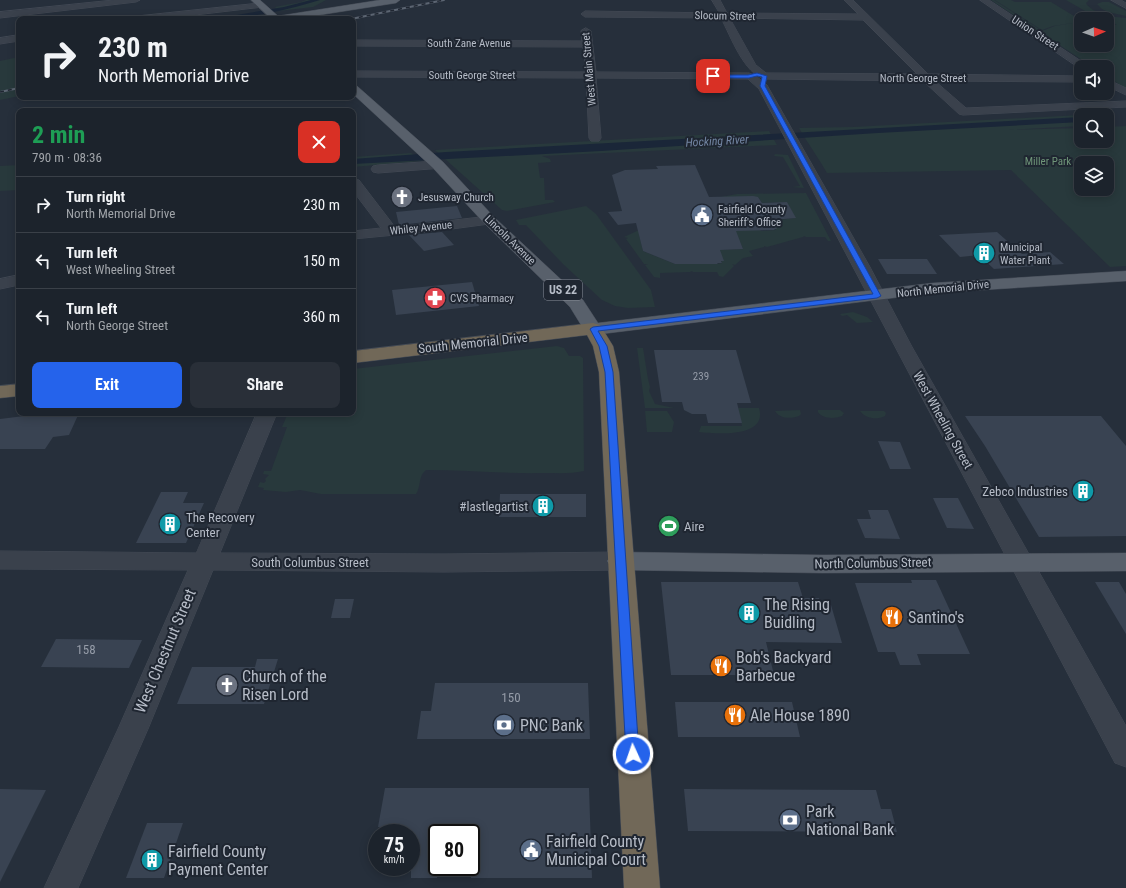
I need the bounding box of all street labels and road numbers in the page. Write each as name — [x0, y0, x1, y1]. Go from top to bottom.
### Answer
street label: Slocum Street — [695, 9, 755, 23]
street label: Union Street — [1009, 13, 1061, 53]
street label: West Main Street — [579, 32, 599, 106]
street label: South Zane Avenue — [427, 37, 511, 50]
street label: South George Street — [429, 69, 515, 82]
street label: North George Street — [880, 72, 966, 85]
street label: Lincoln Avenue — [482, 212, 538, 268]
street label: Whiley Avenue — [389, 218, 453, 238]
street label: North Memorial Drive — [896, 278, 990, 300]
road number: US 22 — [544, 280, 582, 300]
street label: South Memorial Drive — [418, 330, 528, 356]
street label: West Wheeling Street — [910, 369, 976, 471]
street label: North Columbus Street — [814, 554, 932, 572]
street label: South Columbus Street — [251, 555, 369, 570]
street label: West Chestnut Street — [130, 586, 200, 716]

